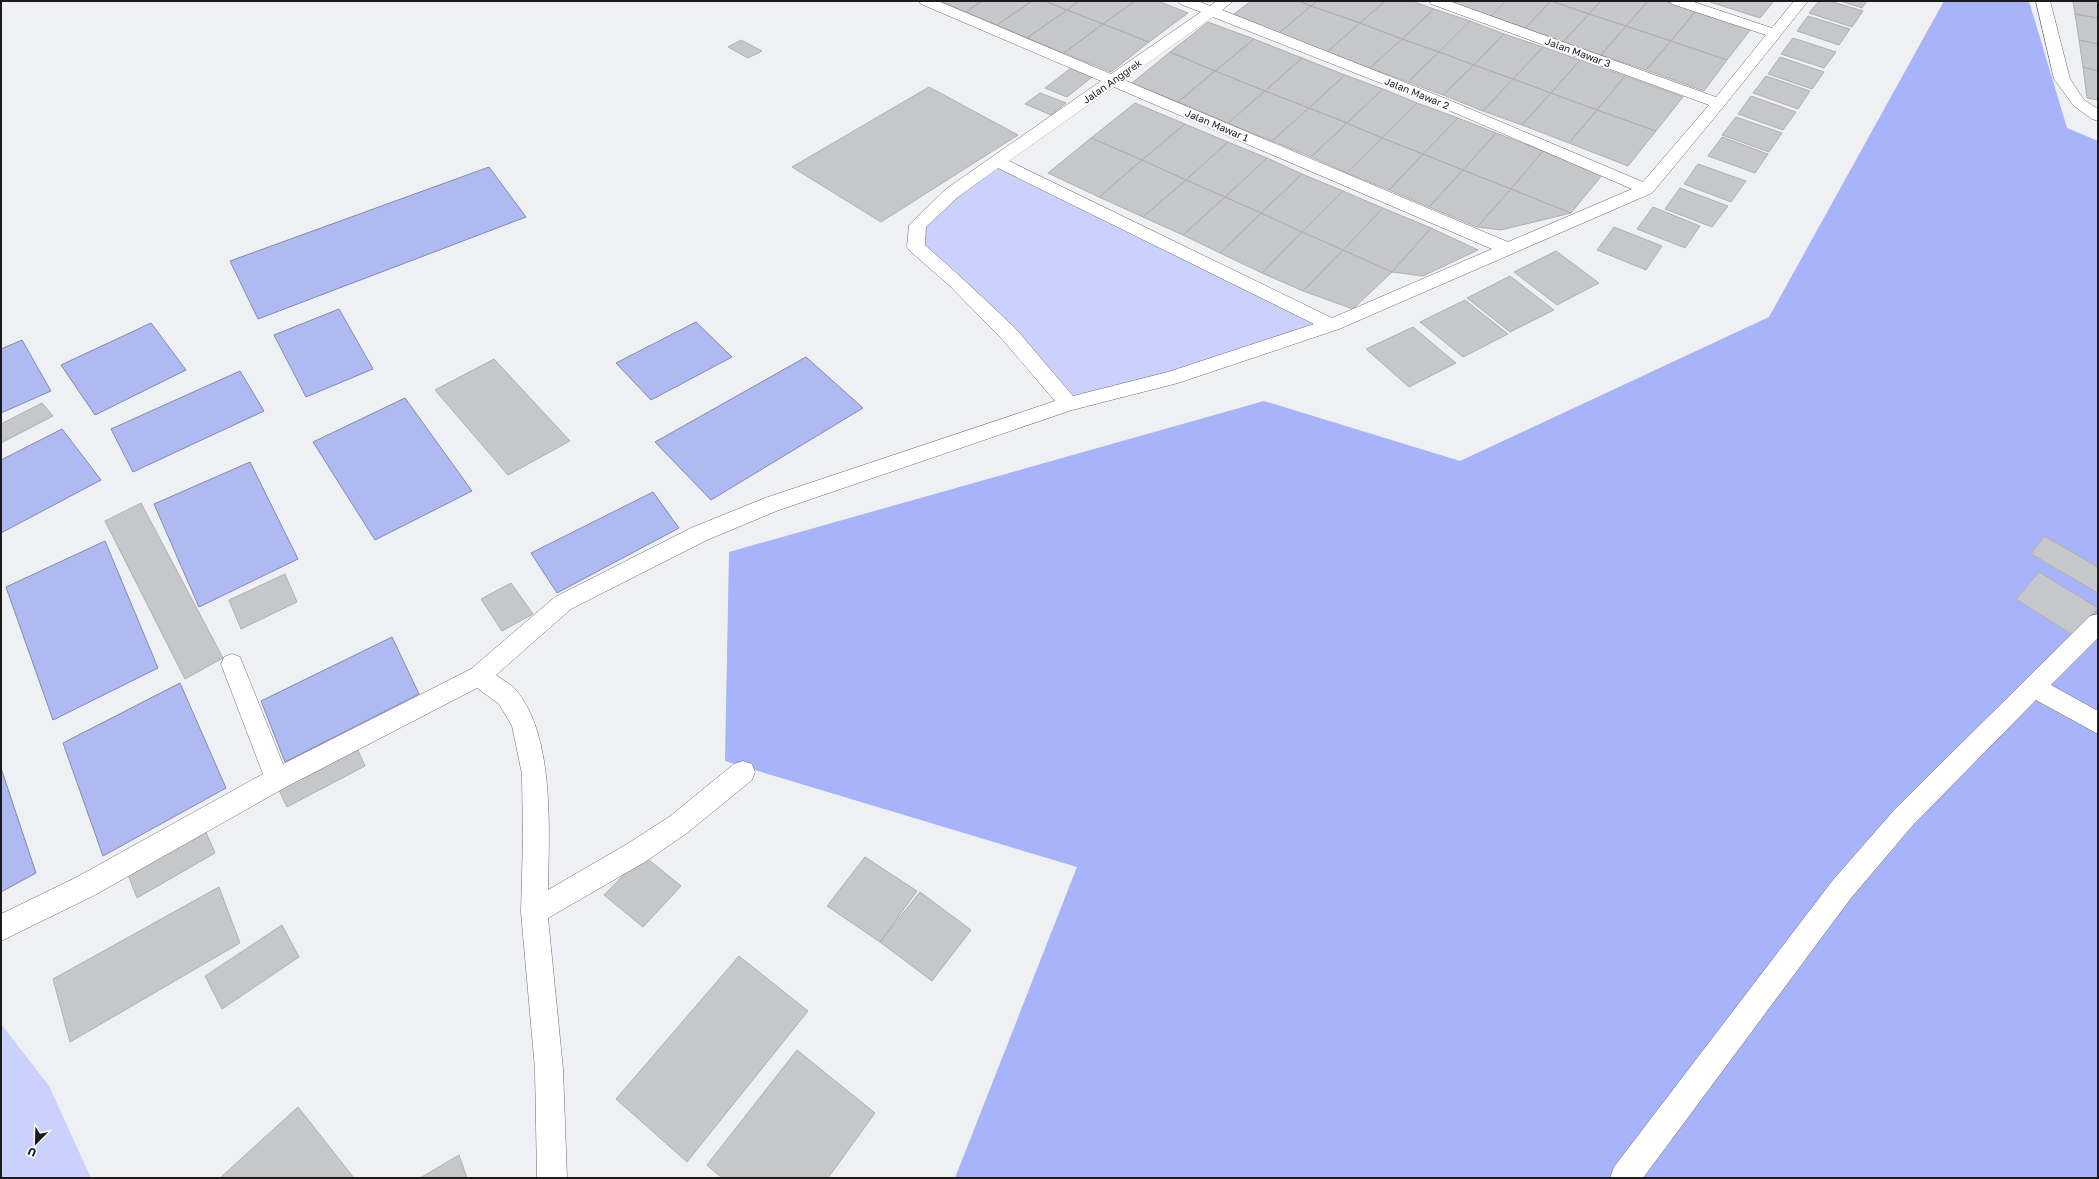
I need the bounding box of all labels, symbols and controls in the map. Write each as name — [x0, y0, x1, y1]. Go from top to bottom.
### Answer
street label: Jalan Mawar 3 — [1544, 35, 1612, 69]
street label: Jalan Anggrek — [1080, 56, 1144, 106]
street label: Jalan Mawar 2 — [1383, 75, 1451, 111]
street label: Jalan Mawar 1 — [1184, 106, 1251, 144]
north arrow — [16, 1123, 56, 1163]
text: U — [26, 1145, 38, 1160]

